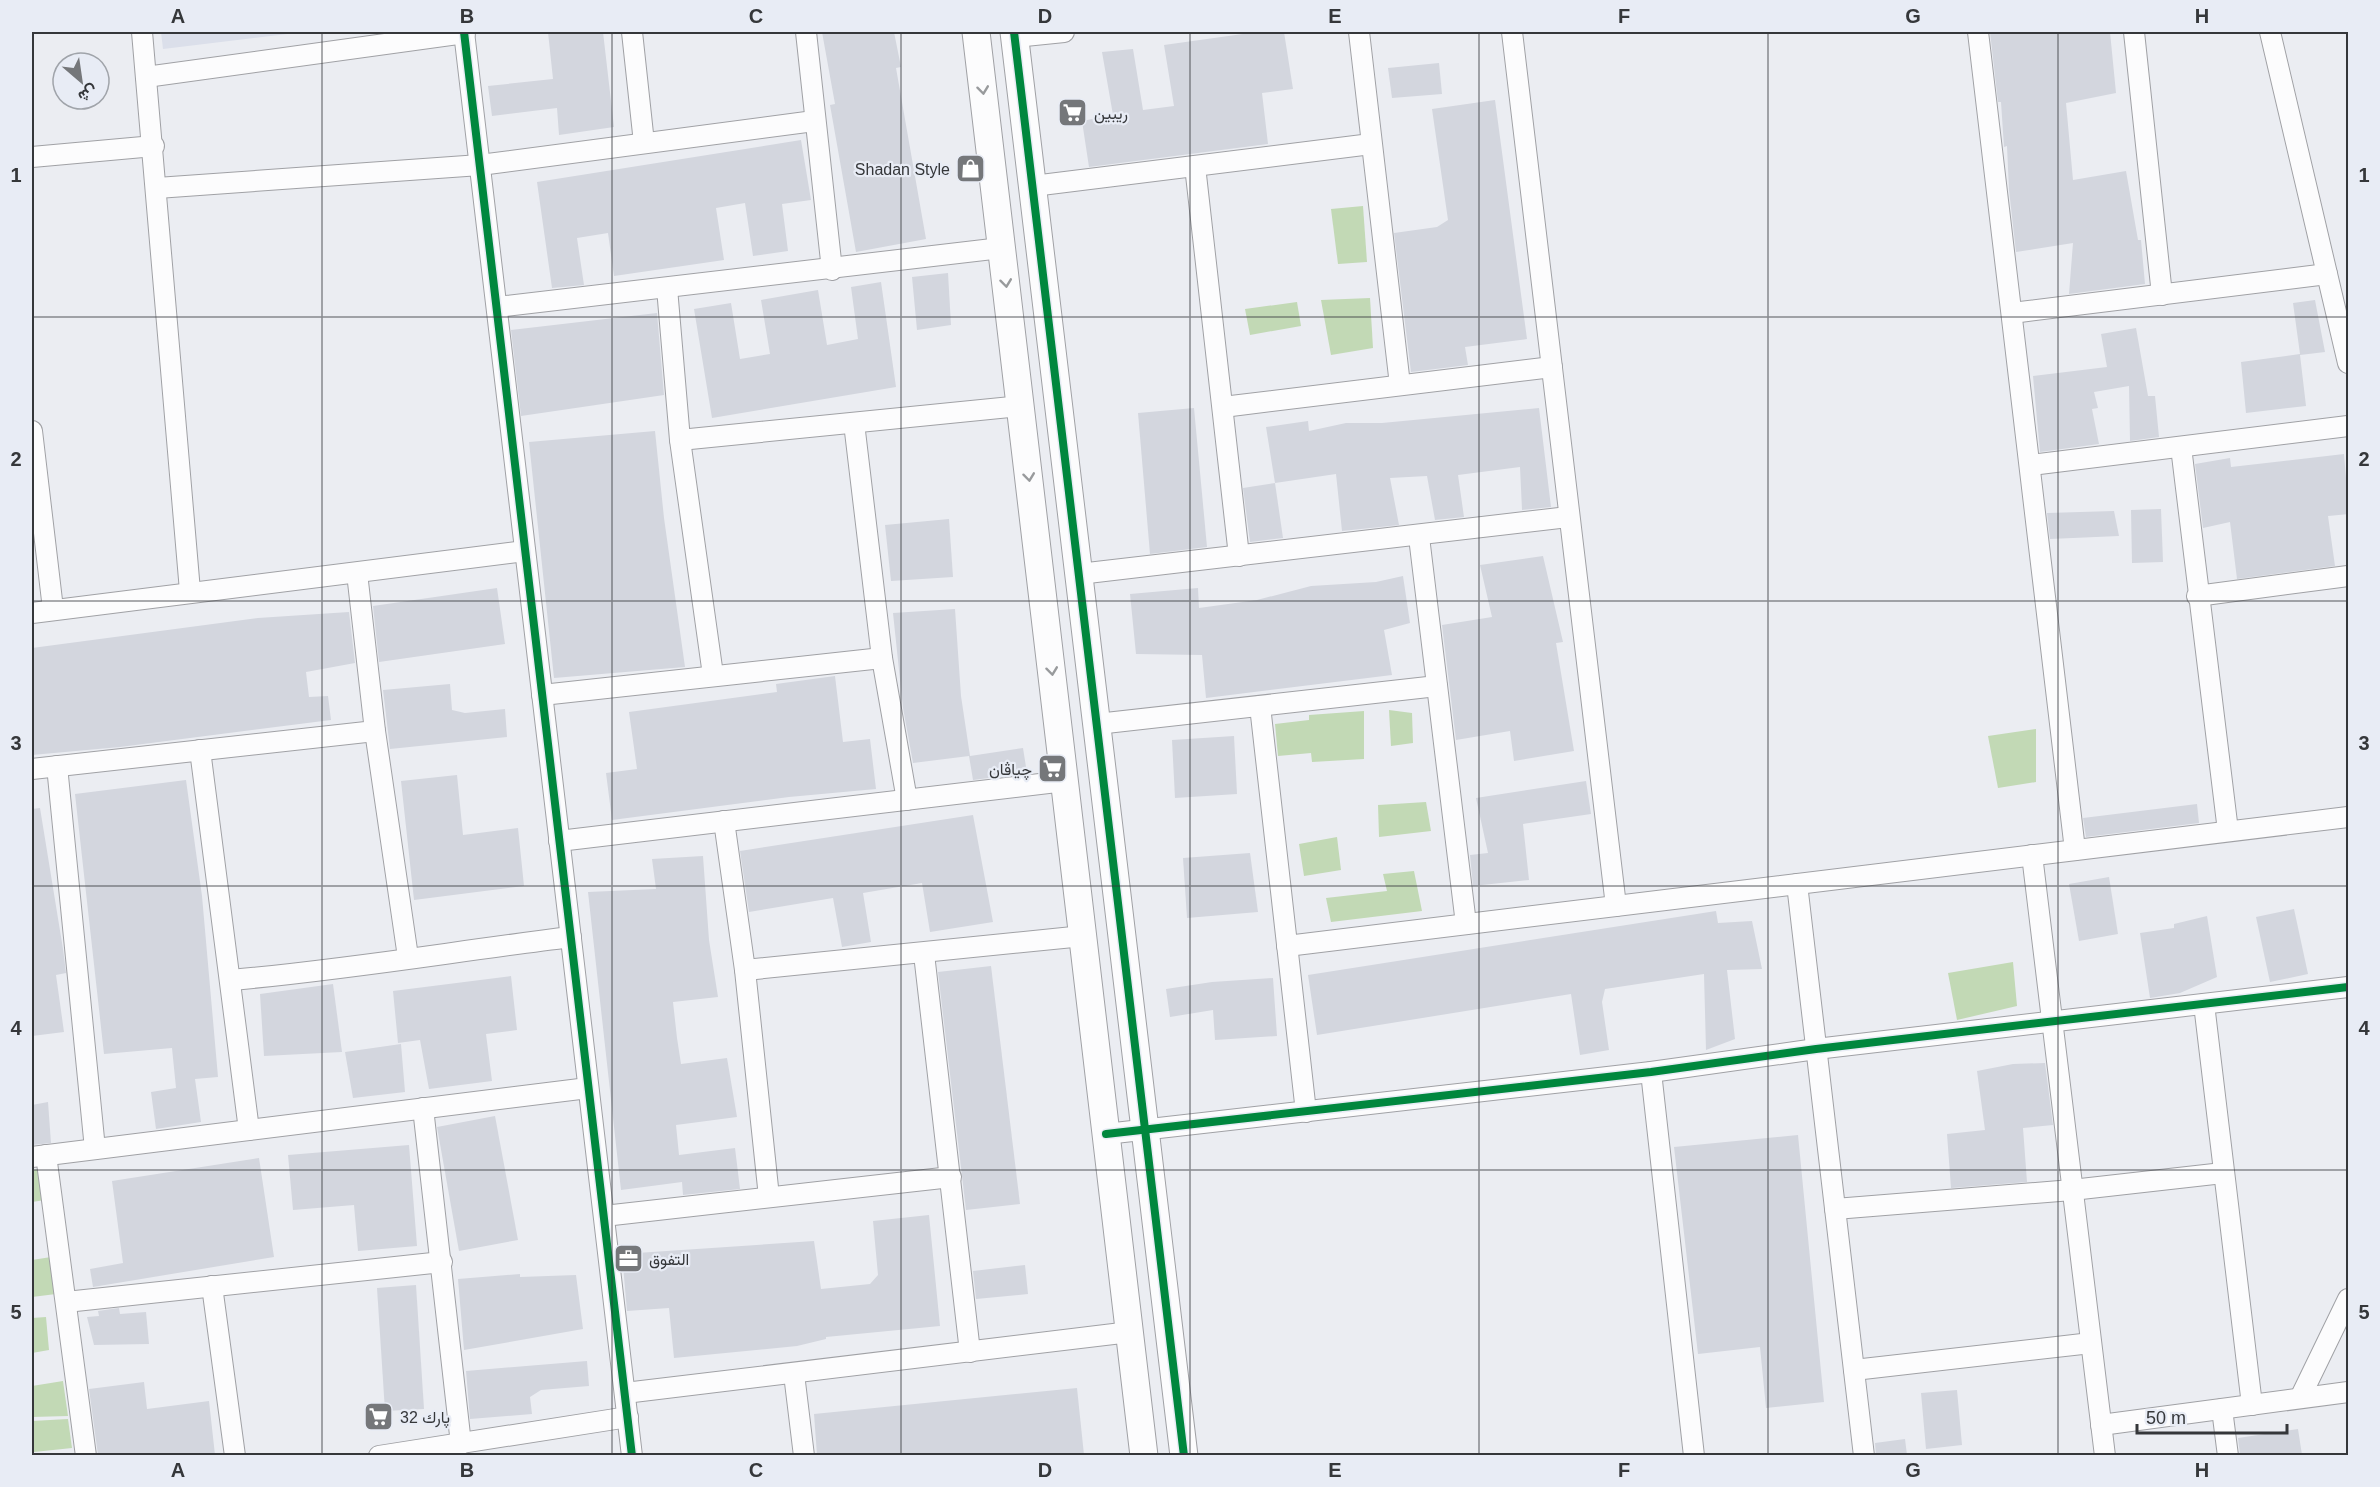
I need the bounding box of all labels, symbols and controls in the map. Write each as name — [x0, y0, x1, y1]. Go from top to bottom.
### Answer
text: A — [171, 5, 185, 27]
text: B — [460, 5, 474, 27]
text: C — [749, 5, 763, 27]
text: D — [1038, 5, 1052, 27]
text: E — [1328, 5, 1342, 27]
text: F — [1618, 5, 1630, 27]
text: G — [1905, 5, 1921, 27]
text: H — [2195, 5, 2209, 27]
north arrow — [51, 51, 111, 111]
text: ش — [75, 81, 101, 106]
one-way arrow — [976, 85, 988, 94]
supermarket icon: ريبين — [1057, 97, 1089, 129]
place label: ريبين — [1094, 105, 1128, 124]
shop icon: Shadan Style — [955, 153, 987, 185]
place label: Shadan Style — [855, 161, 950, 178]
text: 1 — [10, 164, 22, 186]
text: 1 — [2358, 164, 2370, 186]
one-way arrow — [999, 279, 1011, 288]
text: 2 — [10, 448, 22, 470]
text: 2 — [2358, 448, 2370, 470]
one-way arrow — [1022, 472, 1034, 481]
one-way arrow — [1045, 666, 1057, 675]
text: 3 — [10, 732, 22, 754]
text: 3 — [2358, 732, 2370, 754]
supermarket icon: چياڤان — [1037, 753, 1069, 785]
place label: چياڤان — [989, 761, 1032, 781]
text: 4 — [10, 1017, 22, 1039]
text: 4 — [2358, 1017, 2370, 1039]
office icon: التفوق — [612, 1243, 644, 1275]
place label: التفوق — [649, 1251, 689, 1270]
text: 5 — [10, 1301, 22, 1323]
text: 5 — [2358, 1301, 2370, 1323]
scale bar — [2137, 1397, 2287, 1435]
supermarket icon: 32 پارك — [363, 1401, 395, 1433]
text: 50 m — [2146, 1408, 2186, 1428]
place label: 32 پارك — [400, 1409, 450, 1429]
text: A — [171, 1459, 185, 1481]
text: B — [460, 1459, 474, 1481]
text: C — [749, 1459, 763, 1481]
text: D — [1038, 1459, 1052, 1481]
text: E — [1328, 1459, 1342, 1481]
text: F — [1618, 1459, 1630, 1481]
text: G — [1905, 1459, 1921, 1481]
text: H — [2195, 1459, 2209, 1481]

